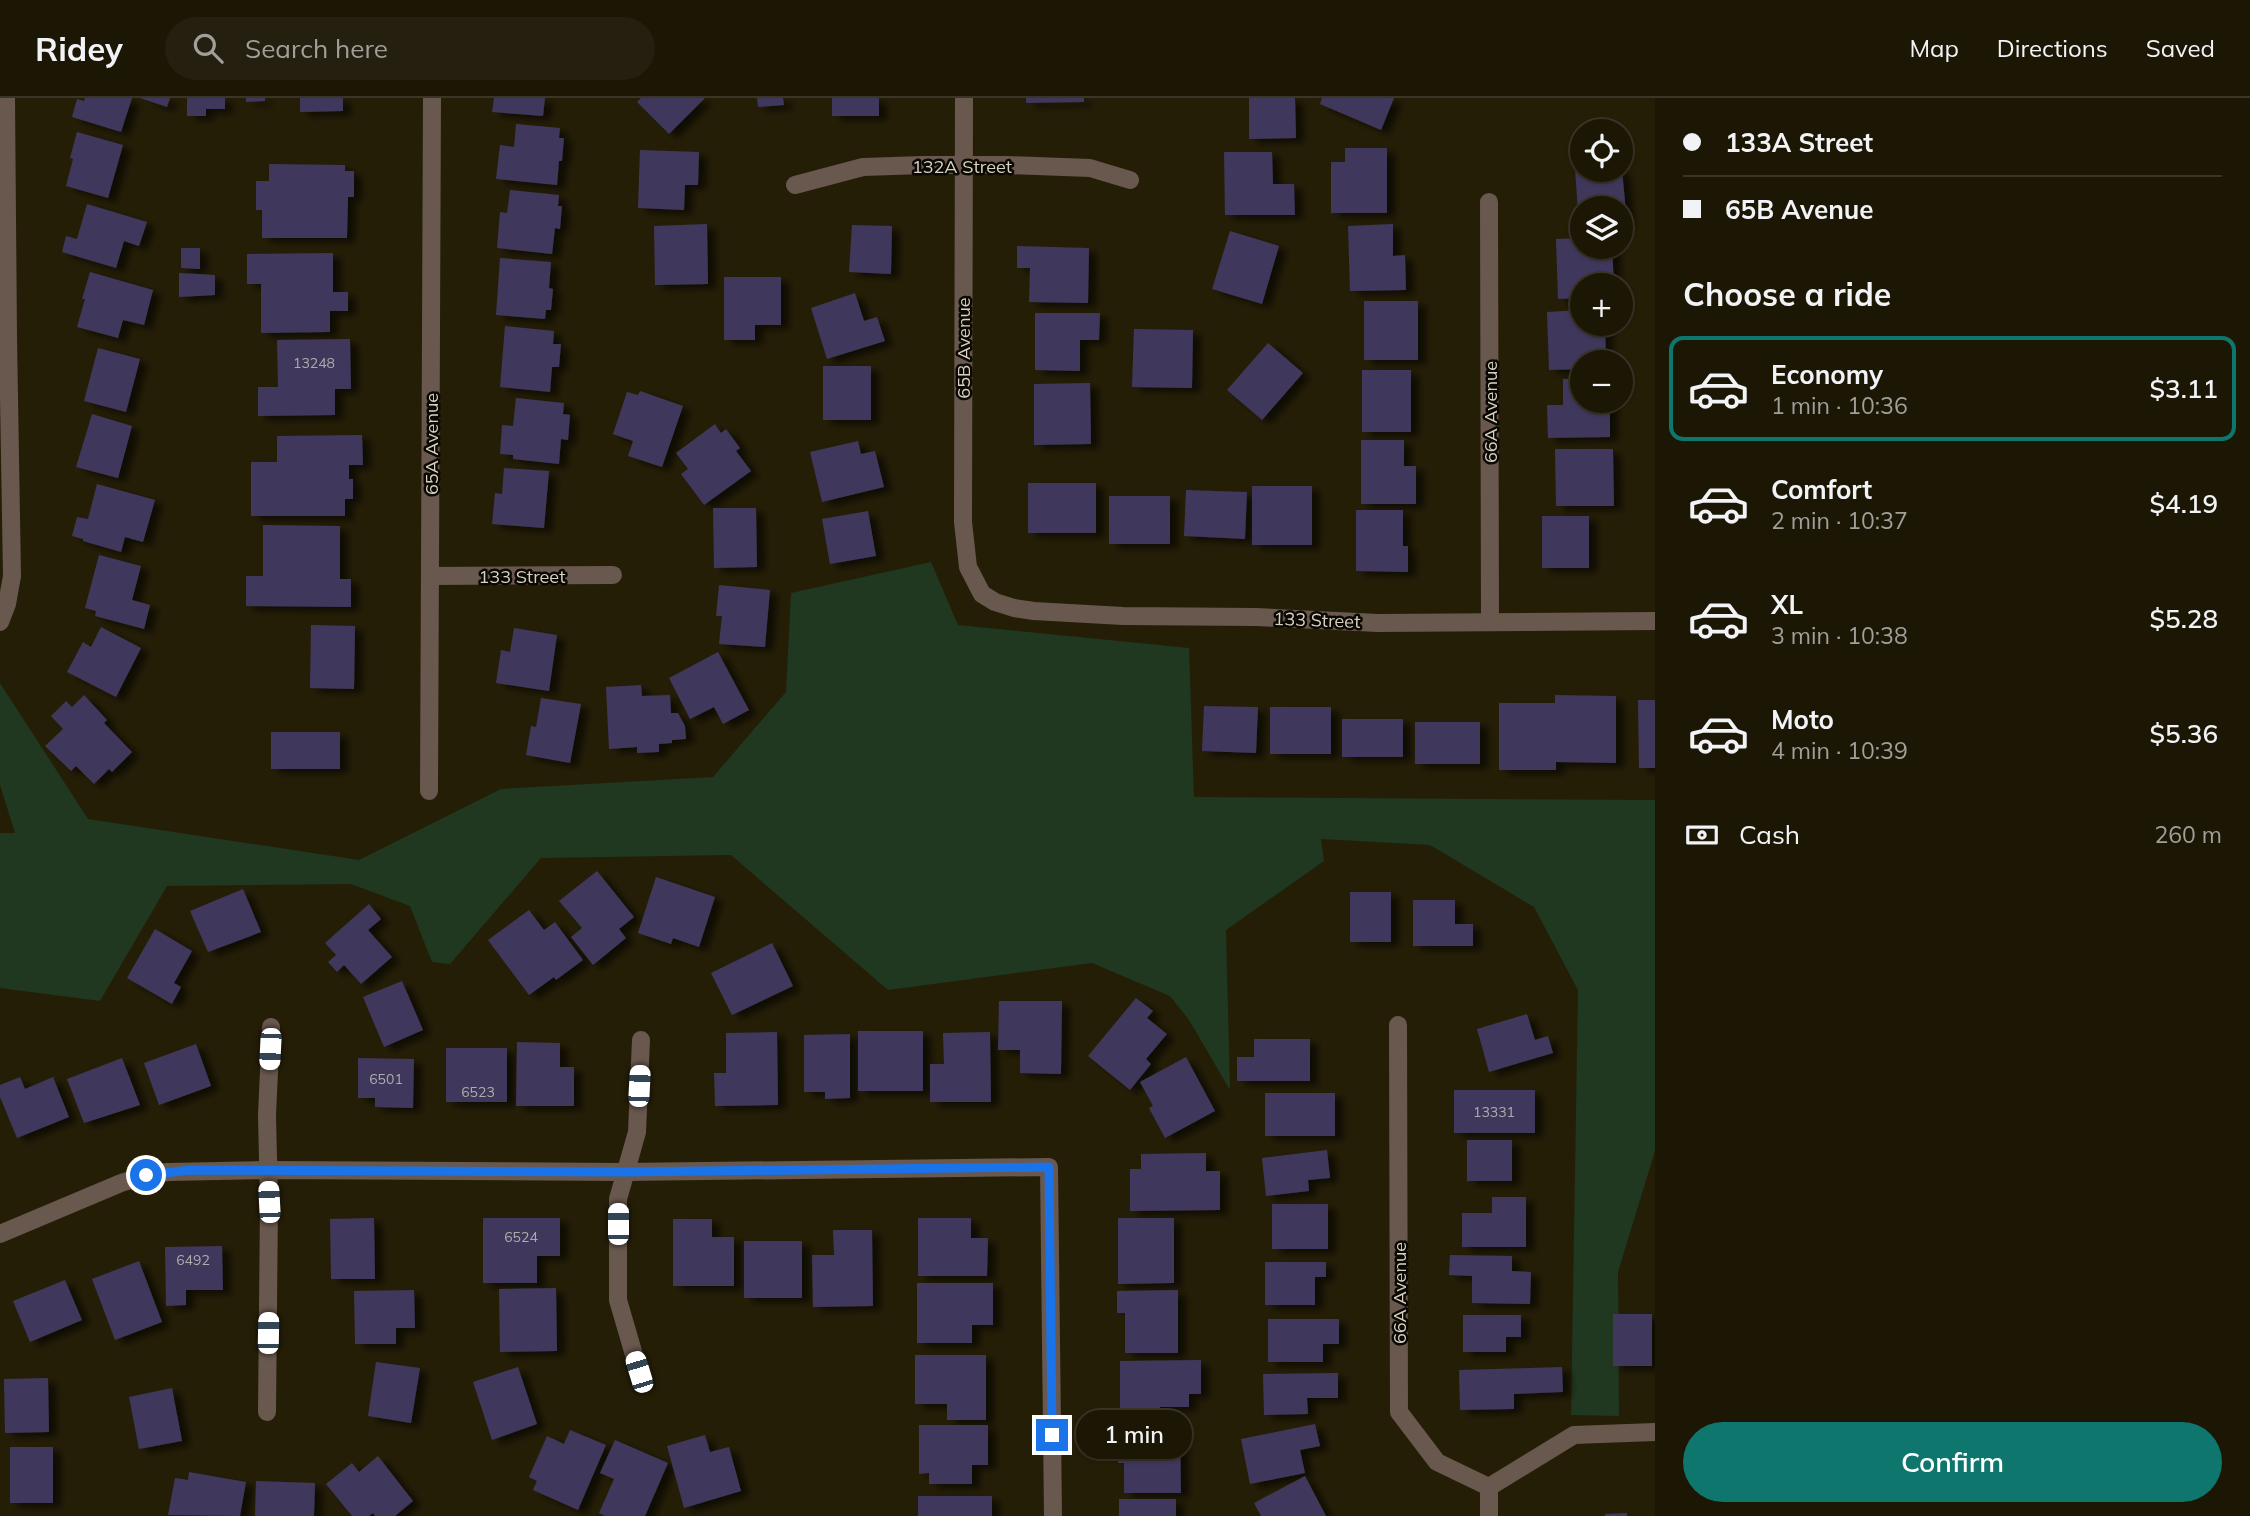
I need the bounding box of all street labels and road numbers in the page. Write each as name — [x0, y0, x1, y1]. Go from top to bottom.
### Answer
street label: 132A Street — [912, 155, 1012, 178]
street label: 65B Avenue — [952, 297, 975, 399]
street label: 66A Avenue — [1479, 361, 1502, 463]
street label: 65A Avenue — [420, 393, 443, 495]
street label: 133 Street — [479, 565, 565, 588]
street label: 133 Street — [1273, 607, 1361, 633]
street label: 66A Avenue — [1388, 1242, 1411, 1344]

